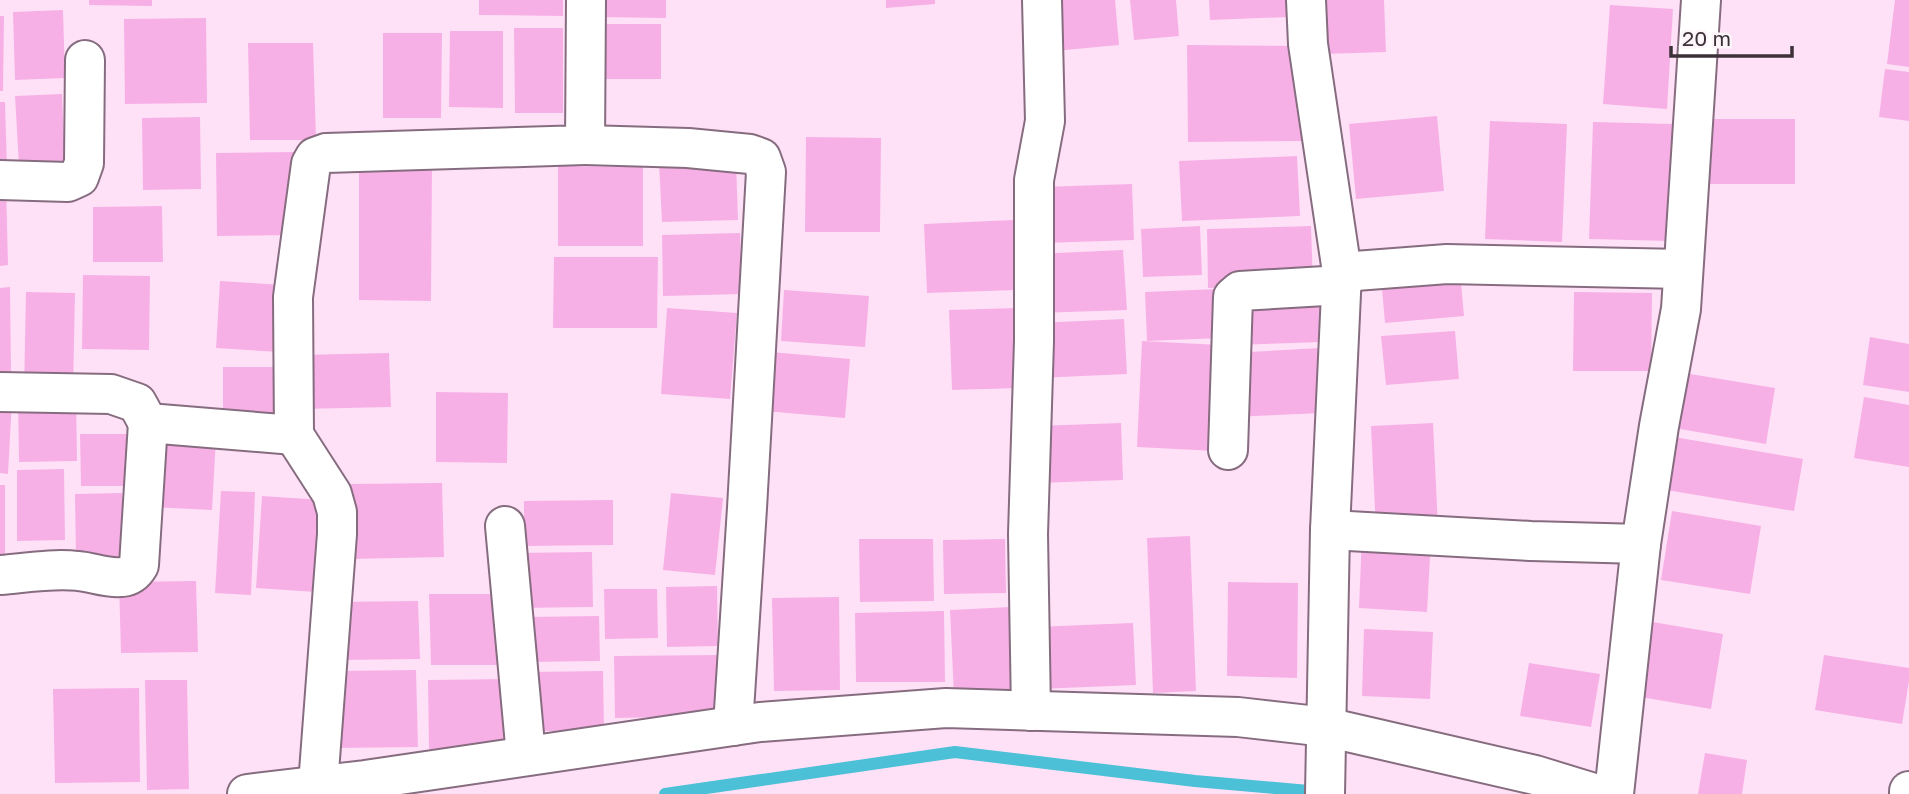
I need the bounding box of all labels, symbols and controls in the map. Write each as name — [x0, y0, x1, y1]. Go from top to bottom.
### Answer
scale bar — [1671, 14, 1792, 58]
text: 20 m — [1682, 25, 1731, 51]

